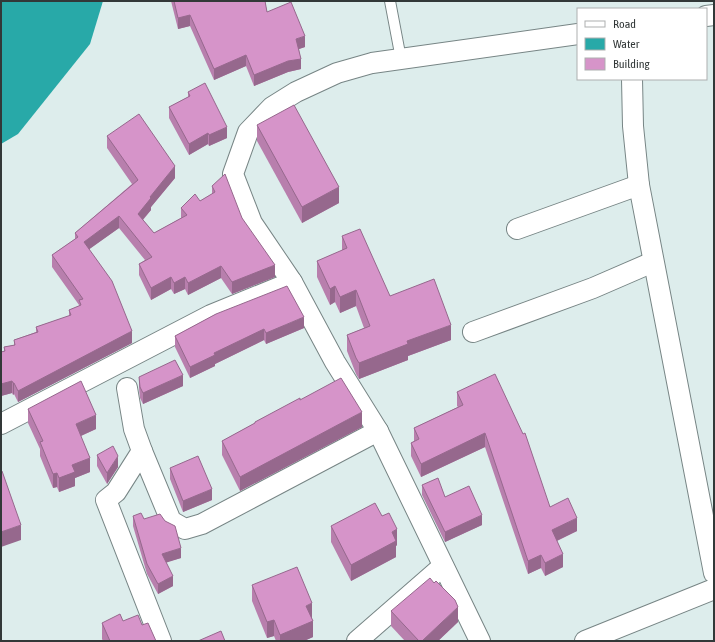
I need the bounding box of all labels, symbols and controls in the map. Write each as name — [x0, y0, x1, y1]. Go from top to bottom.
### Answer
legend — [577, 8, 707, 80]
text: Road — [613, 17, 636, 31]
text: Water — [613, 37, 640, 51]
text: Building — [613, 57, 651, 71]

